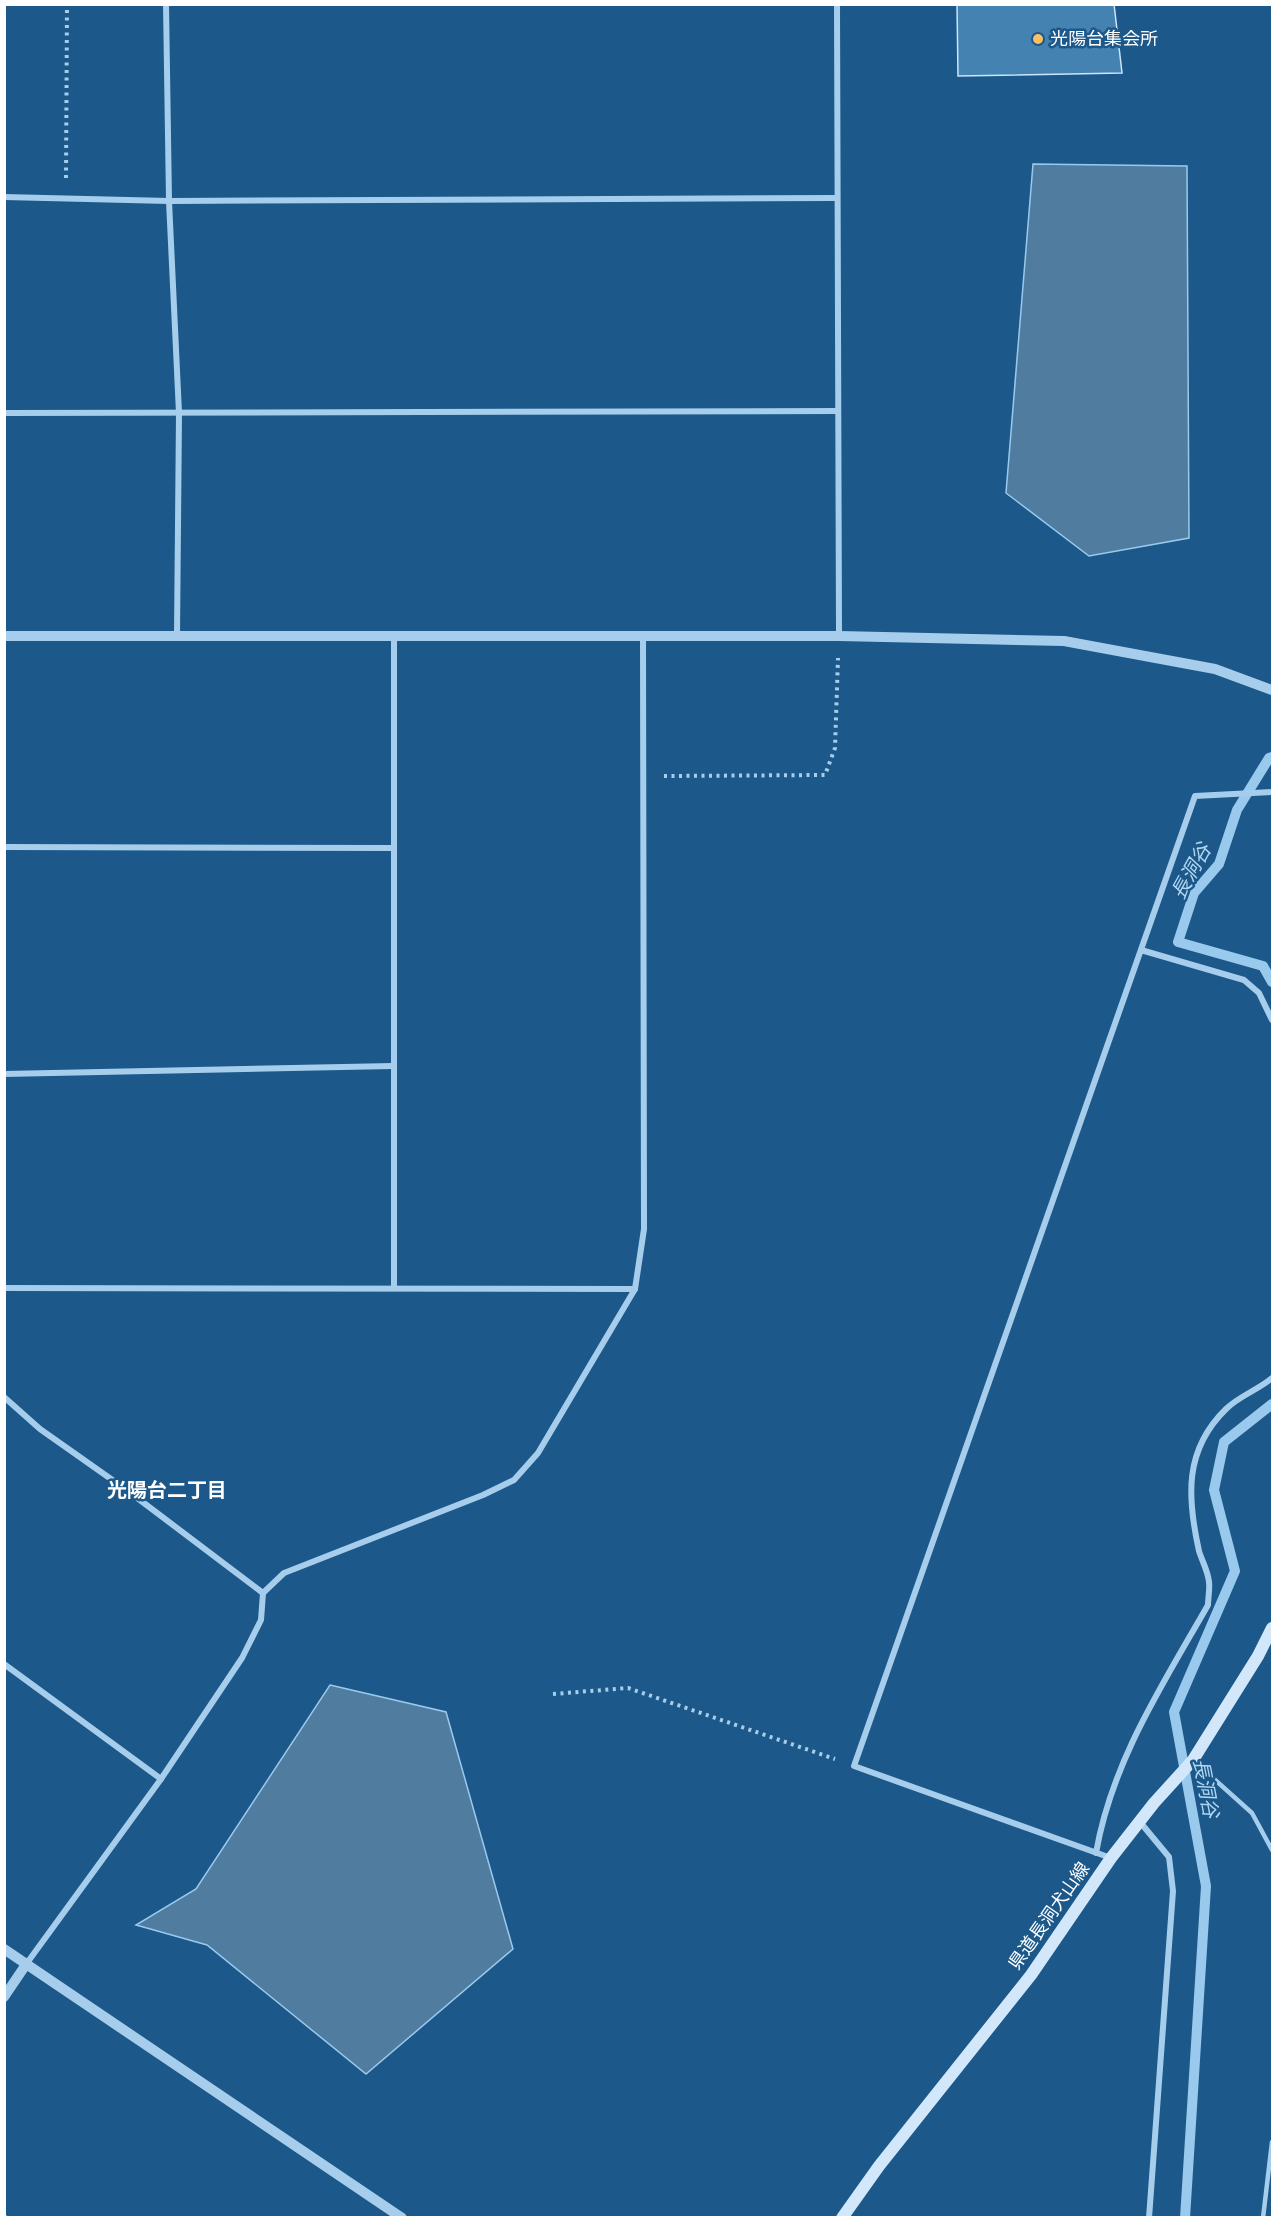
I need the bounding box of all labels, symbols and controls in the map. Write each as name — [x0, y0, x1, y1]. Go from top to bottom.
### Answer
place label: 光陽台集会所 — [1050, 28, 1158, 50]
marker: 光陽台集会所 — [1031, 32, 1045, 46]
water label: 長洞谷 — [1166, 837, 1217, 903]
district label: 光陽台二丁目 — [107, 1478, 227, 1502]
water label: 長洞谷 — [1188, 1756, 1224, 1822]
street label: 県道長洞犬山線 — [1004, 1858, 1094, 1974]

